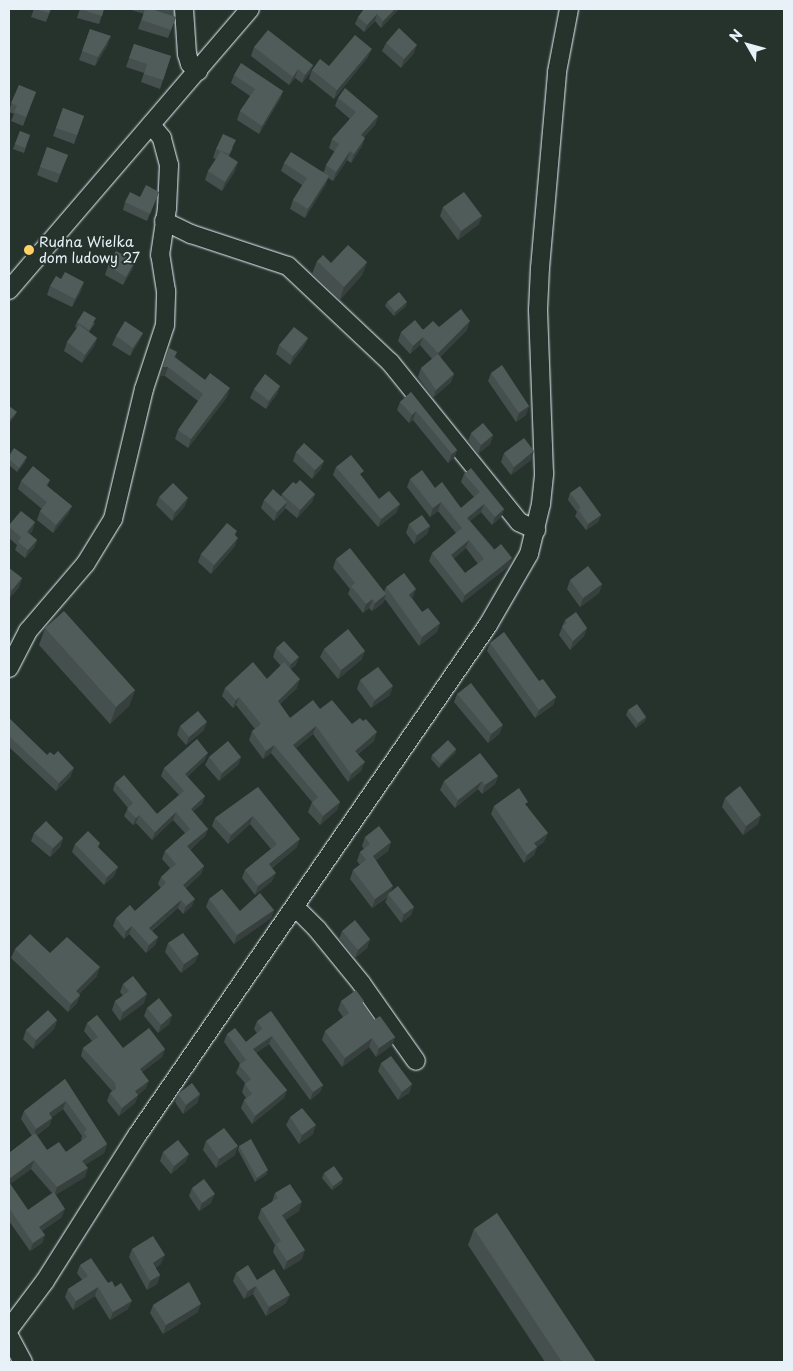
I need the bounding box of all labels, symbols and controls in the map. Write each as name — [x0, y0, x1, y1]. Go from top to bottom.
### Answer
north arrow — [723, 20, 773, 70]
text: N — [724, 25, 747, 46]
place label: Rudna Wielka dom ludowy 27 — [39, 234, 140, 266]
marker: Rudna Wielka dom ludowy 27 — [23, 244, 35, 256]

